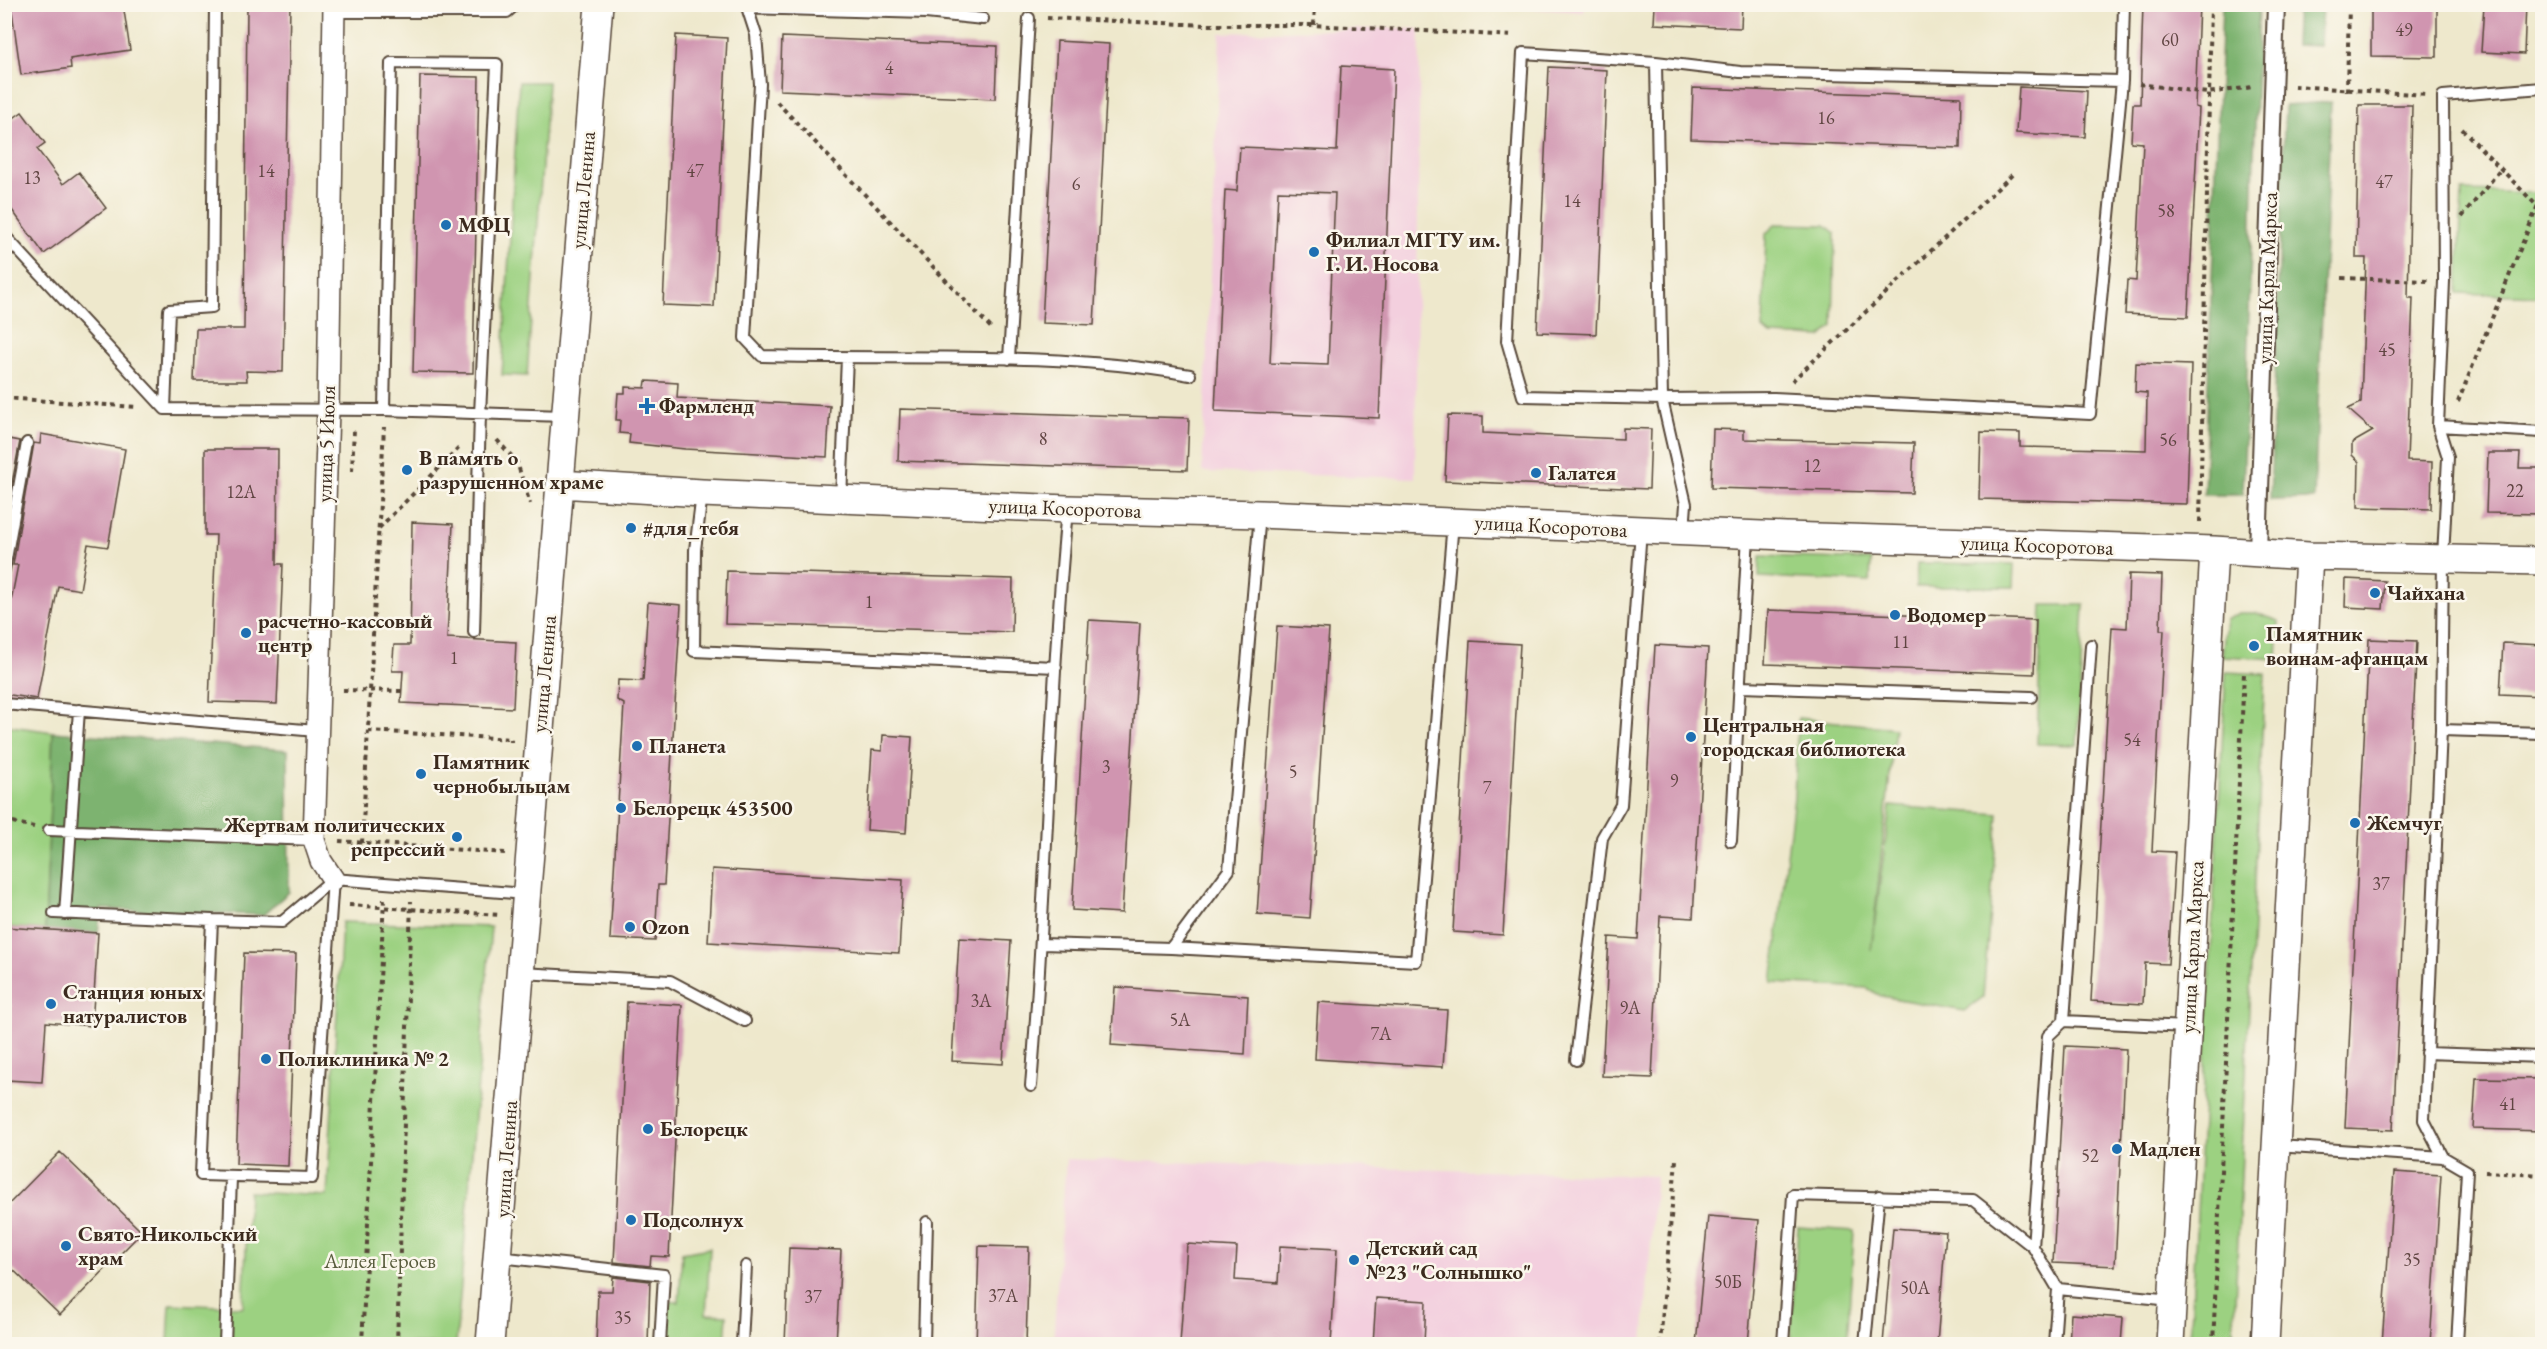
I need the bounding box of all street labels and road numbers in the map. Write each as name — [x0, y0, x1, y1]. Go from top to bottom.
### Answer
street label: улица Ленина — [564, 130, 601, 250]
street label: улица Карла Маркса — [2250, 191, 2283, 365]
street label: улица 5 Июля — [310, 385, 341, 503]
street label: улица Косоротова — [988, 491, 1143, 524]
street label: улица Косоротова — [1474, 508, 1629, 543]
street label: улица Косоротова — [1960, 528, 2115, 561]
street label: улица Ленина — [525, 614, 562, 734]
street label: улица Карла Маркса — [2174, 859, 2210, 1034]
street label: улица Ленина — [488, 1099, 523, 1219]

